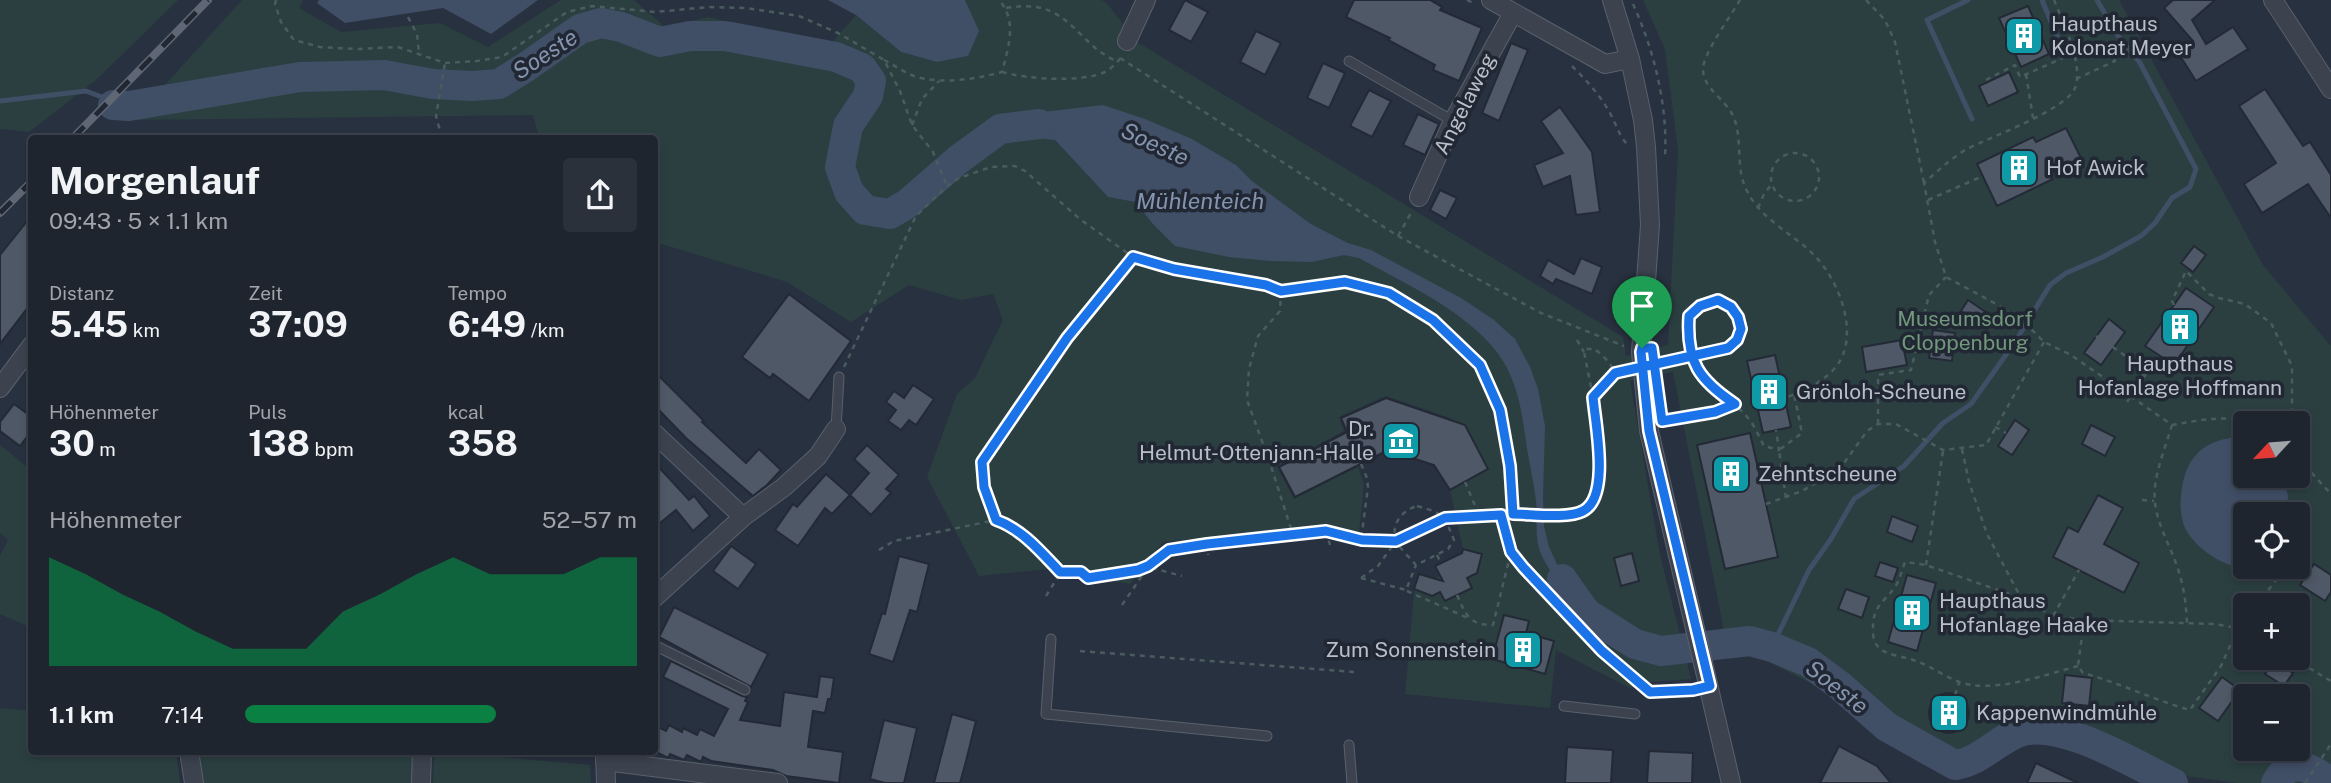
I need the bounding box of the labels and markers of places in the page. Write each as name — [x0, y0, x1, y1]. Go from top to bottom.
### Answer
place label: Haupthaus Kolonat Meyer — [2051, 11, 2192, 60]
building icon: Haupthaus Kolonat Meyer — [2003, 15, 2045, 57]
building icon: Hof Awick — [1998, 147, 2040, 189]
place label: Hof Awick — [2046, 155, 2145, 180]
pin — [1612, 276, 1672, 348]
building icon: Haupthaus Hofanlage Hoffmann — [2159, 306, 2201, 348]
place label: Haupthaus Hofanlage Hoffmann — [2078, 351, 2282, 400]
building icon: Grönloh-Scheune — [1748, 371, 1790, 413]
place label: Grönloh-Scheune — [1796, 379, 1966, 404]
place label: Dr. Helmut-Ottenjann-Halle — [1139, 416, 1374, 465]
museum icon: Dr. Helmut-Ottenjann-Halle — [1380, 420, 1422, 462]
building icon: Zehntscheune — [1710, 453, 1752, 495]
place label: Zehntscheune — [1758, 461, 1897, 486]
place label: Haupthaus Hofanlage Haake — [1939, 588, 2108, 637]
building icon: Haupthaus Hofanlage Haake — [1891, 592, 1933, 634]
building icon: Zum Sonnenstein — [1502, 629, 1544, 671]
place label: Zum Sonnenstein — [1325, 637, 1496, 662]
building icon: Kappenwindmühle — [1928, 692, 1970, 734]
place label: Kappenwindmühle — [1976, 700, 2157, 725]

